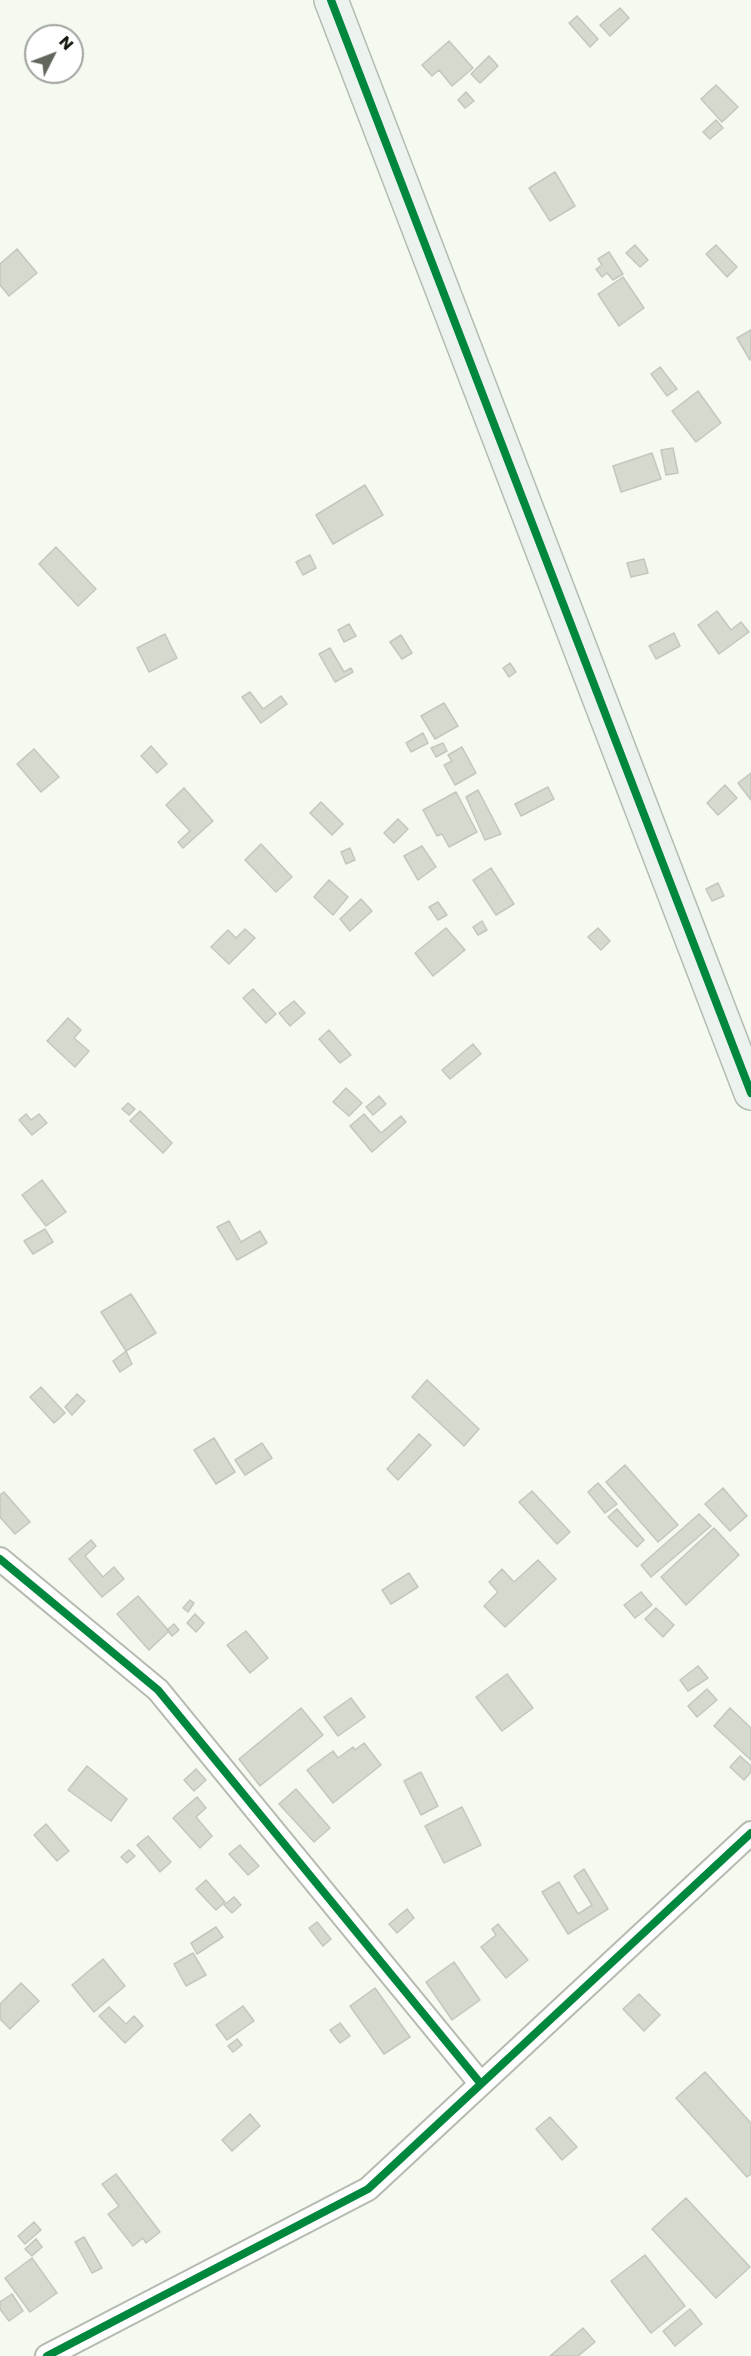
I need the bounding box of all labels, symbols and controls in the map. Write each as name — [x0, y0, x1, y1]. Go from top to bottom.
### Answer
north arrow — [24, 24, 84, 84]
text: N — [54, 31, 79, 55]

